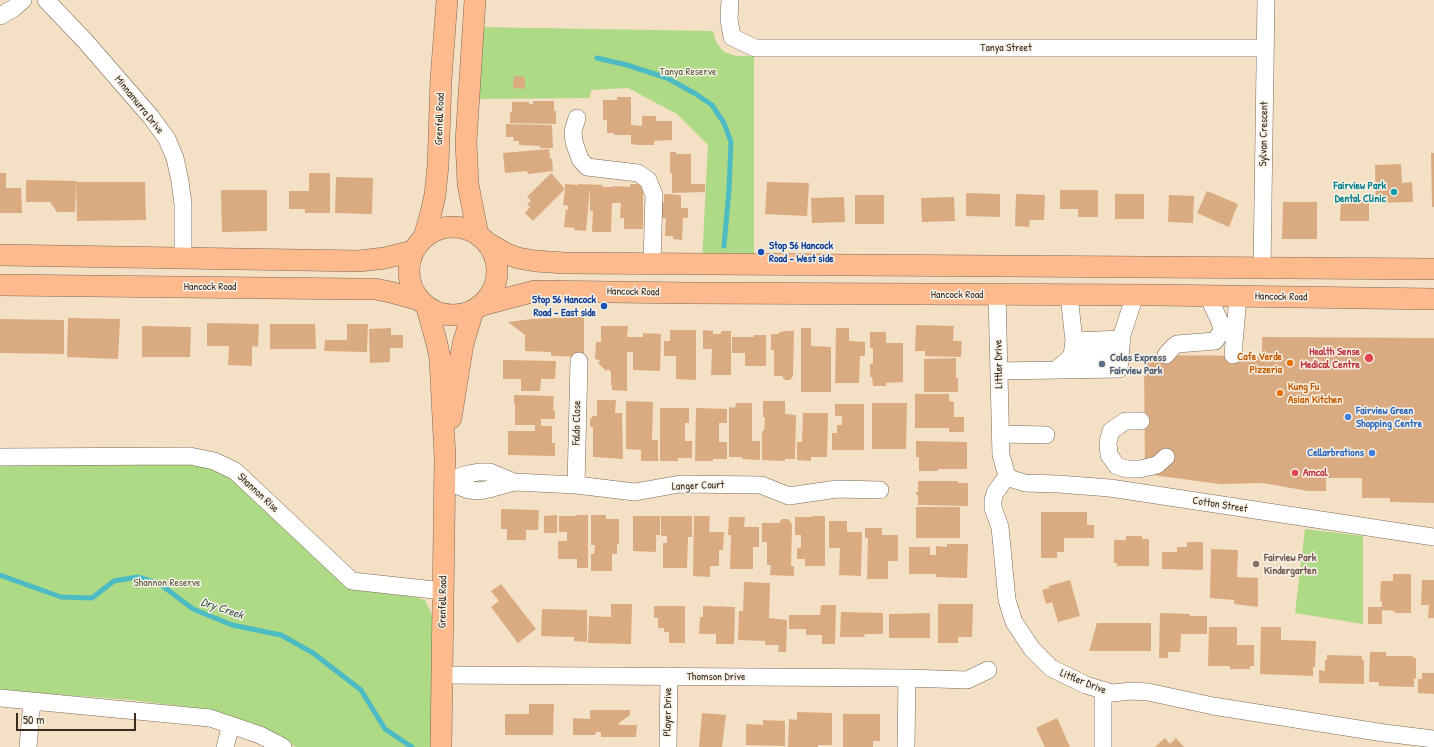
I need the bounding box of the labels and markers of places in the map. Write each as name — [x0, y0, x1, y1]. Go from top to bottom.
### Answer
place label: Fairview Park Dental Clinic — [1334, 179, 1386, 205]
marker: Fairview Park Dental Clinic — [1389, 187, 1399, 197]
place label: Stop 56 Hancock Road - West side — [769, 239, 834, 265]
marker: Stop 56 Hancock Road - West side — [756, 247, 766, 257]
place label: Stop 56 Hancock Road - East side — [532, 293, 596, 319]
marker: Stop 56 Hancock Road - East side — [599, 301, 609, 311]
place label: Health Sense Medical Centre — [1301, 345, 1360, 371]
place label: Cafe Verde Pizzeria — [1237, 350, 1282, 376]
place label: Coles Express Fairview Park — [1110, 351, 1166, 377]
marker: Health Sense Medical Centre — [1363, 352, 1375, 364]
marker: Cafe Verde Pizzeria — [1285, 358, 1295, 368]
marker: Coles Express Fairview Park — [1097, 359, 1107, 369]
place label: Kung Fu Asian Kitchen — [1288, 380, 1342, 406]
marker: Kung Fu Asian Kitchen — [1275, 388, 1285, 398]
place label: Fairview Green Shopping Centre — [1356, 404, 1422, 430]
marker: Fairview Green Shopping Centre — [1343, 412, 1353, 422]
place label: Cellarbrations — [1307, 446, 1364, 460]
marker: Cellarbrations — [1367, 448, 1377, 458]
place label: Amcal — [1303, 466, 1327, 480]
marker: Amcal — [1290, 468, 1300, 478]
place label: Fairview Park Kindergarten — [1264, 551, 1317, 577]
marker: Fairview Park Kindergarten — [1251, 559, 1261, 569]

